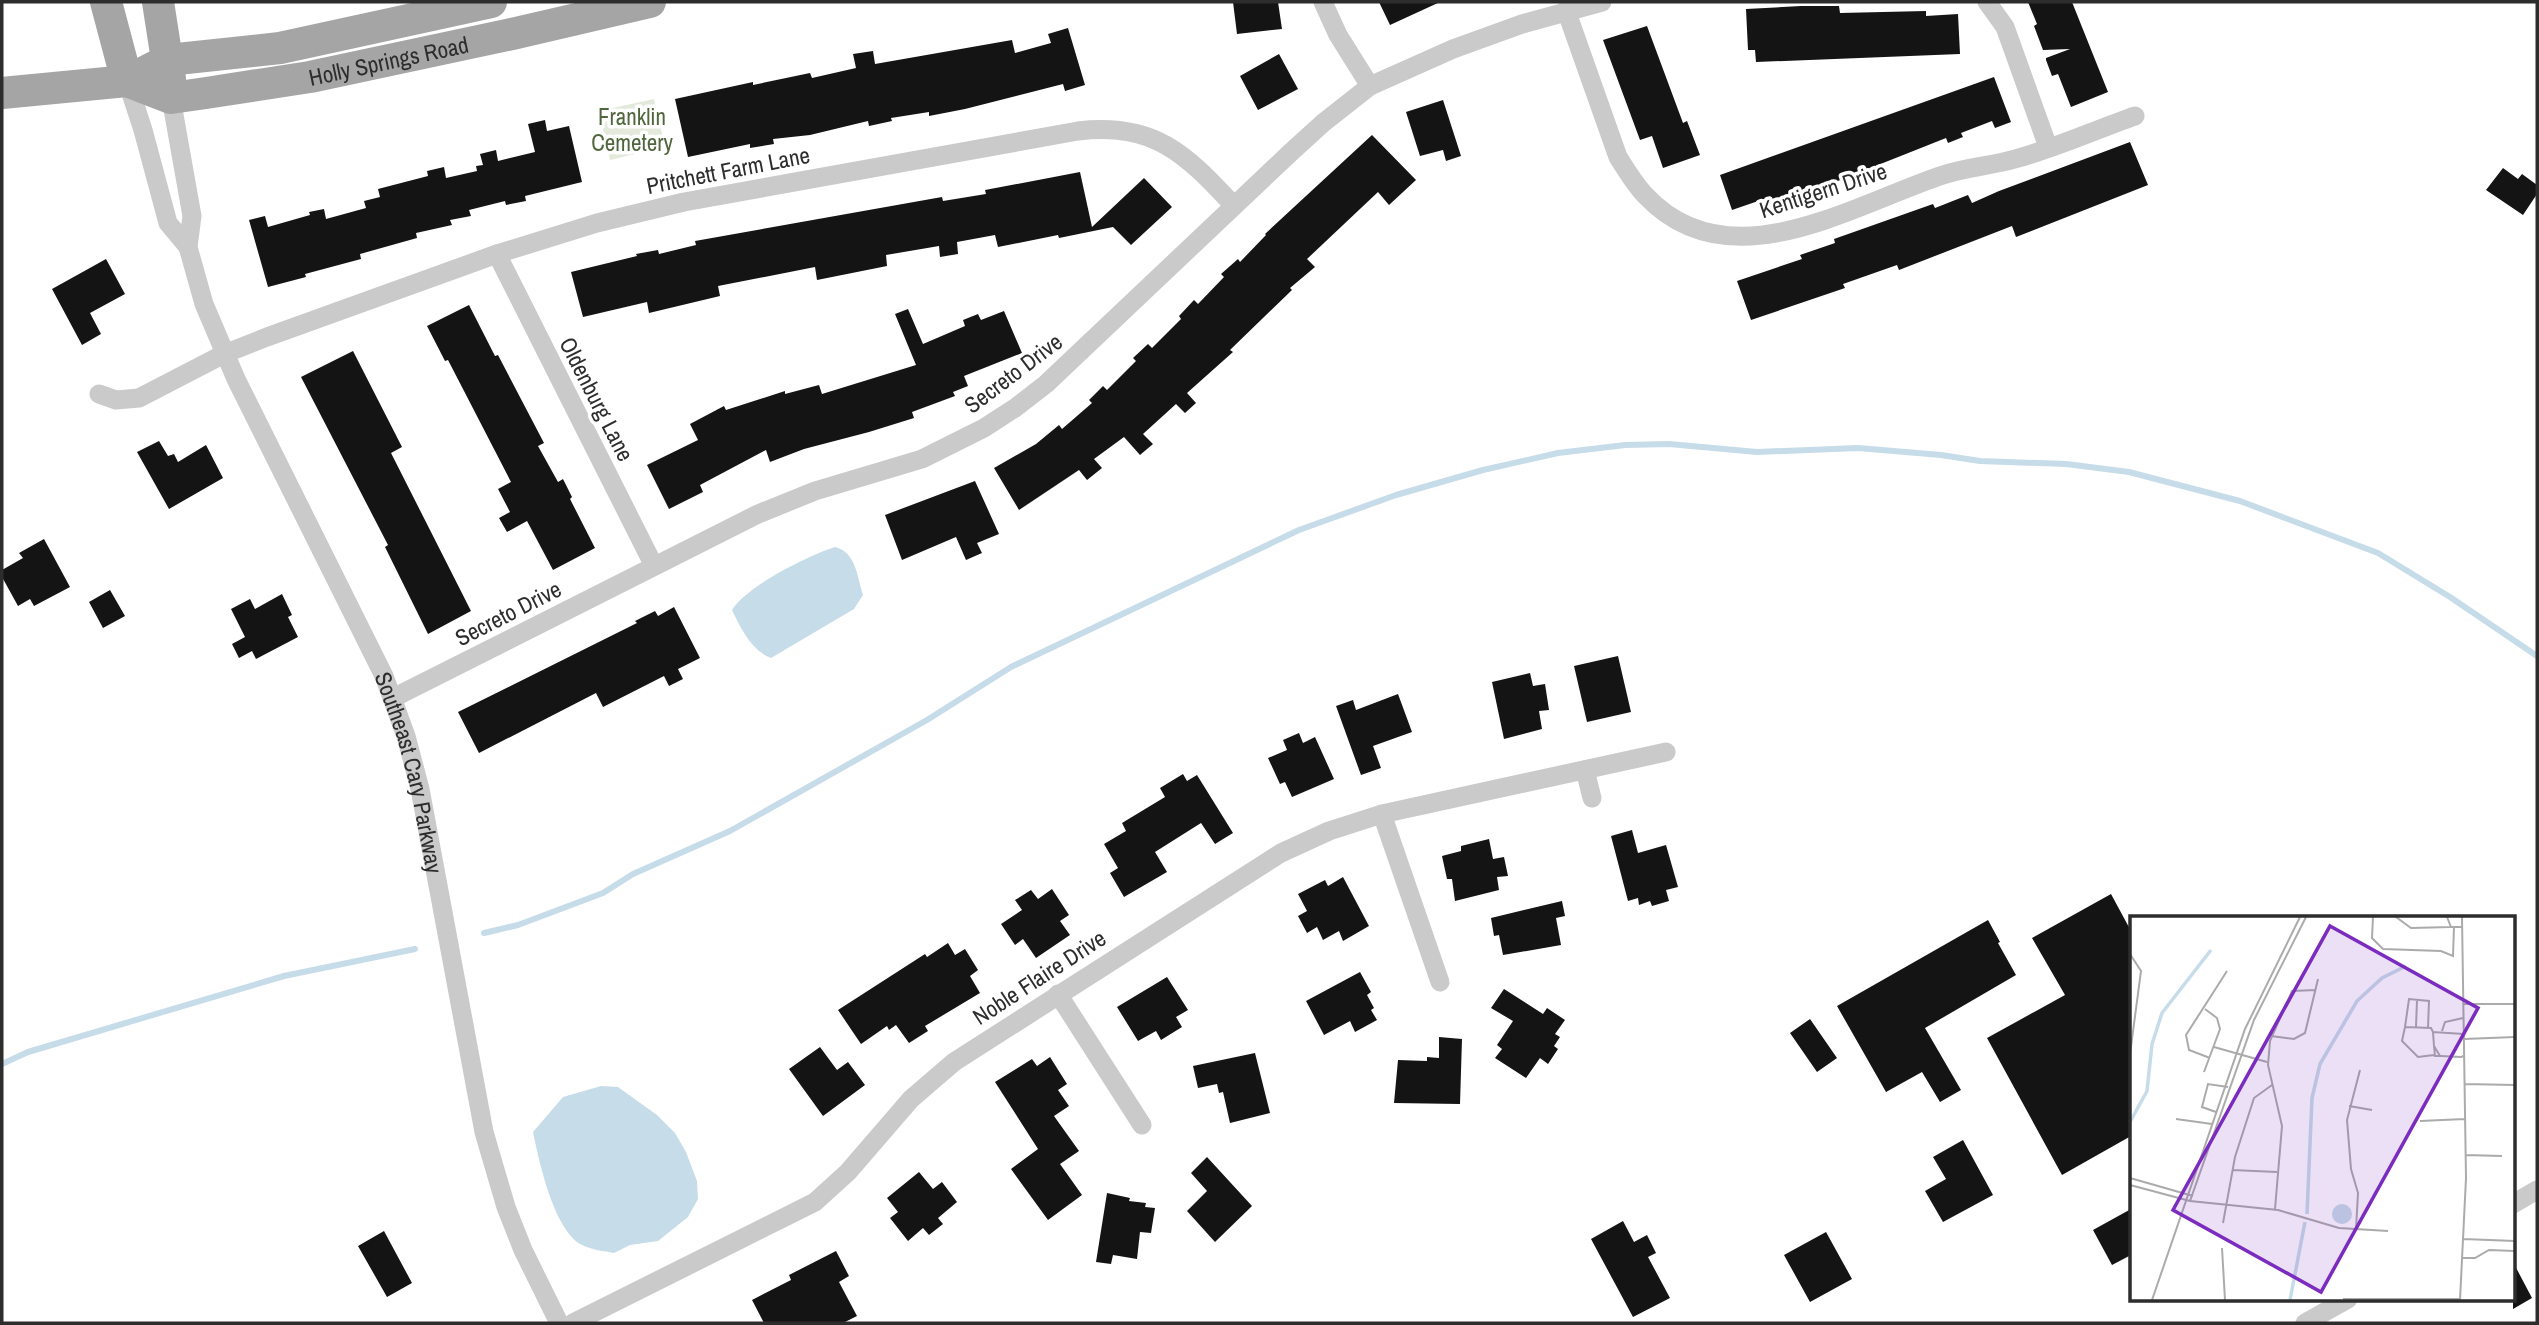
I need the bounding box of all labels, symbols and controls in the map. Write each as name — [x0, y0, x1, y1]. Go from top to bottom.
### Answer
street label: Holly Springs Road — [306, 28, 471, 92]
park label: Franklin Cemetery — [591, 101, 673, 158]
street label: Pritchett Farm Lane — [644, 139, 812, 201]
street label: Kentigern Drive — [1755, 155, 1891, 225]
street label: Secreto Drive — [958, 326, 1068, 420]
street label: Oldenburg Lane — [552, 332, 642, 466]
street label: Secreto Drive — [450, 573, 566, 653]
street label: Southeast Cary Parkway — [368, 667, 451, 876]
inset map — [2130, 916, 2514, 1300]
street label: Noble Flaire Drive — [966, 922, 1112, 1032]

